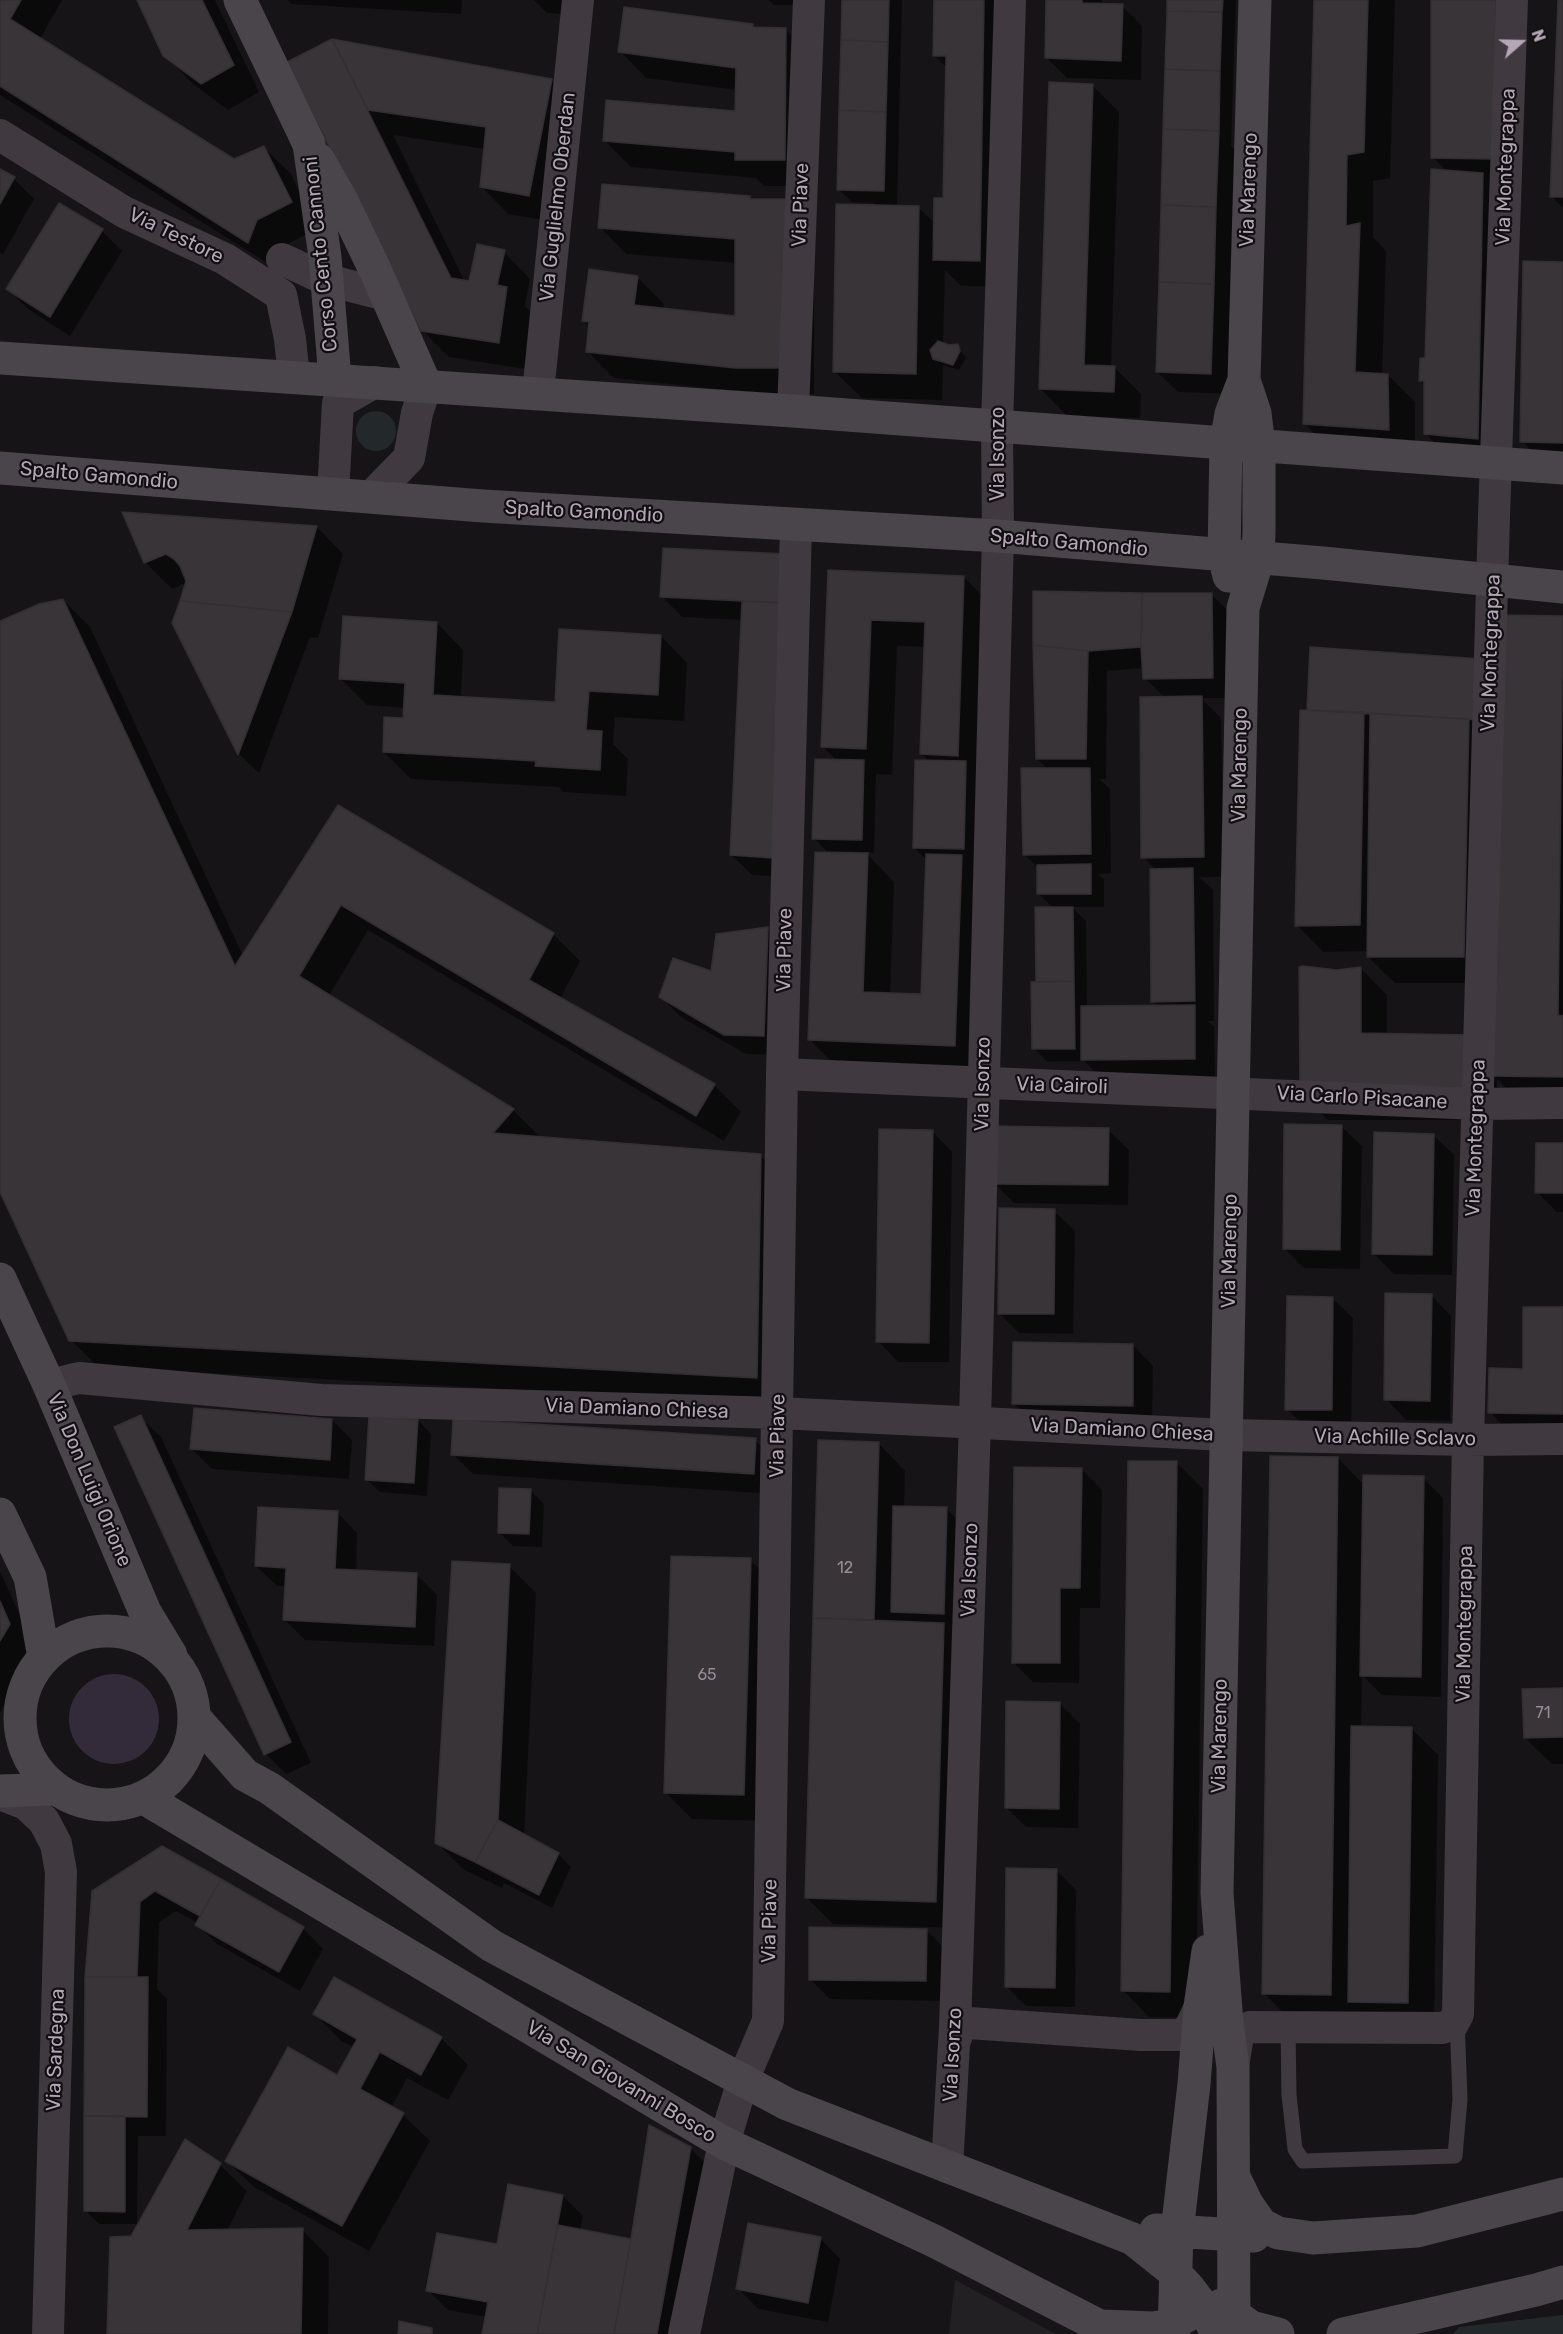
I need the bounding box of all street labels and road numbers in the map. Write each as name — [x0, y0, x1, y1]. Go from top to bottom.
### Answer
street label: Via Montegrappa — [1491, 88, 1521, 246]
street label: Via Guglielmo Oberdan — [535, 91, 581, 303]
street label: Via Marengo — [1235, 132, 1263, 248]
street label: Corso Cento Cannoni — [299, 155, 343, 353]
street label: Via Piave — [788, 162, 814, 248]
street label: Via Testore — [125, 203, 227, 269]
street label: Via Isonzo — [986, 407, 1010, 501]
street label: Spalto Gamondio — [19, 457, 179, 495]
street label: Spalto Gamondio — [504, 496, 664, 528]
street label: Spalto Gamondio — [989, 524, 1149, 562]
street label: Via Montegrappa — [1476, 574, 1506, 732]
street label: Via Marengo — [1227, 707, 1253, 823]
street label: Via Piave — [772, 908, 798, 992]
street label: Via Isonzo — [970, 1036, 996, 1132]
street label: Via Montegrappa — [1461, 1059, 1491, 1217]
street label: Via Cairoli — [1016, 1072, 1108, 1100]
street label: Via Carlo Pisacane — [1276, 1082, 1448, 1114]
street label: Via Marengo — [1217, 1193, 1243, 1309]
street label: Via Don Luigi Orione — [42, 1390, 136, 1570]
street label: Via Damiano Chiesa — [545, 1394, 729, 1424]
street label: Via Piave — [765, 1394, 791, 1478]
street label: Via Damiano Chiesa — [1030, 1413, 1214, 1447]
street label: Via Achille Sclavo — [1314, 1425, 1476, 1451]
street label: Via Isonzo — [956, 1522, 984, 1618]
street label: Via Montegrappa — [1452, 1545, 1478, 1703]
street label: Via Marengo — [1207, 1678, 1233, 1794]
street label: Via Piave — [757, 1879, 783, 1963]
street label: Via Sardegna — [42, 1988, 70, 2112]
street label: Via Isonzo — [939, 2007, 967, 2103]
street label: Via San Giovanni Bosco — [522, 2016, 720, 2148]

